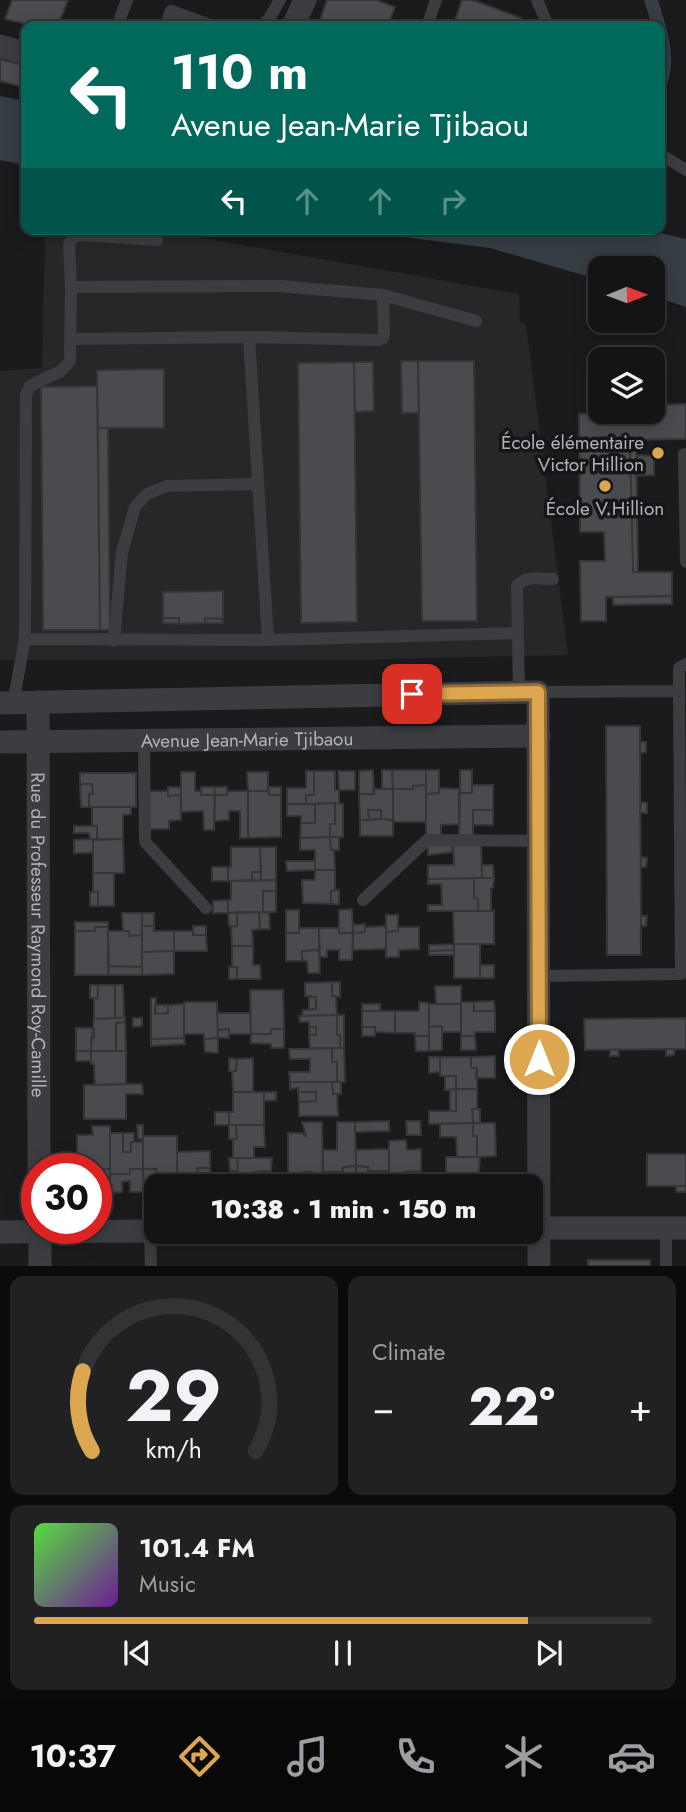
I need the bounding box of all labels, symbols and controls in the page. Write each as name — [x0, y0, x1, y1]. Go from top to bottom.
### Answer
text: 110 m — [171, 37, 308, 107]
icon: left — [56, 49, 147, 140]
text: Avenue Jean-Marie Tjibaou — [171, 102, 529, 148]
icon: left — [215, 182, 253, 220]
icon: ahead — [288, 182, 326, 220]
icon: ahead — [361, 182, 399, 220]
icon: right — [434, 182, 472, 220]
north arrow — [588, 256, 665, 332]
map controls — [588, 256, 665, 424]
button: layers — [588, 347, 665, 424]
place label: École élémentaire Victor Hillion — [501, 429, 644, 478]
marker: École élémentaire Victor Hillion — [650, 445, 666, 461]
marker: École V.Hillion — [597, 478, 613, 494]
place label: École V.Hillion — [546, 495, 664, 522]
pin — [382, 664, 442, 724]
icon: arrive — [393, 675, 431, 713]
street label: Avenue Jean-Marie Tjibaou — [140, 725, 354, 754]
street label: Rue du Professeur Raymond Roy-Camille — [25, 772, 52, 1098]
position arrow — [502, 1022, 576, 1096]
speed limit sign: 30 — [21, 1153, 112, 1244]
text: 10:38 · 1 min · 150 m — [211, 1190, 476, 1228]
text: Climate — [372, 1335, 445, 1369]
text: 29 — [126, 1344, 222, 1449]
text: 22° — [468, 1369, 555, 1445]
text: − — [372, 1380, 394, 1435]
text: + — [629, 1380, 652, 1435]
text: km/h — [146, 1431, 202, 1467]
text: 101.4 FM — [139, 1529, 255, 1567]
text: Music — [139, 1567, 196, 1601]
icon: previous — [118, 1634, 156, 1672]
icon: pause — [324, 1634, 362, 1672]
icon: next — [530, 1634, 568, 1672]
icon: directions — [175, 1732, 224, 1781]
icon: music — [283, 1732, 332, 1781]
icon: phone — [391, 1732, 440, 1781]
icon: climate — [499, 1732, 548, 1781]
icon: car — [607, 1732, 656, 1781]
text: 10:37 — [30, 1733, 116, 1779]

